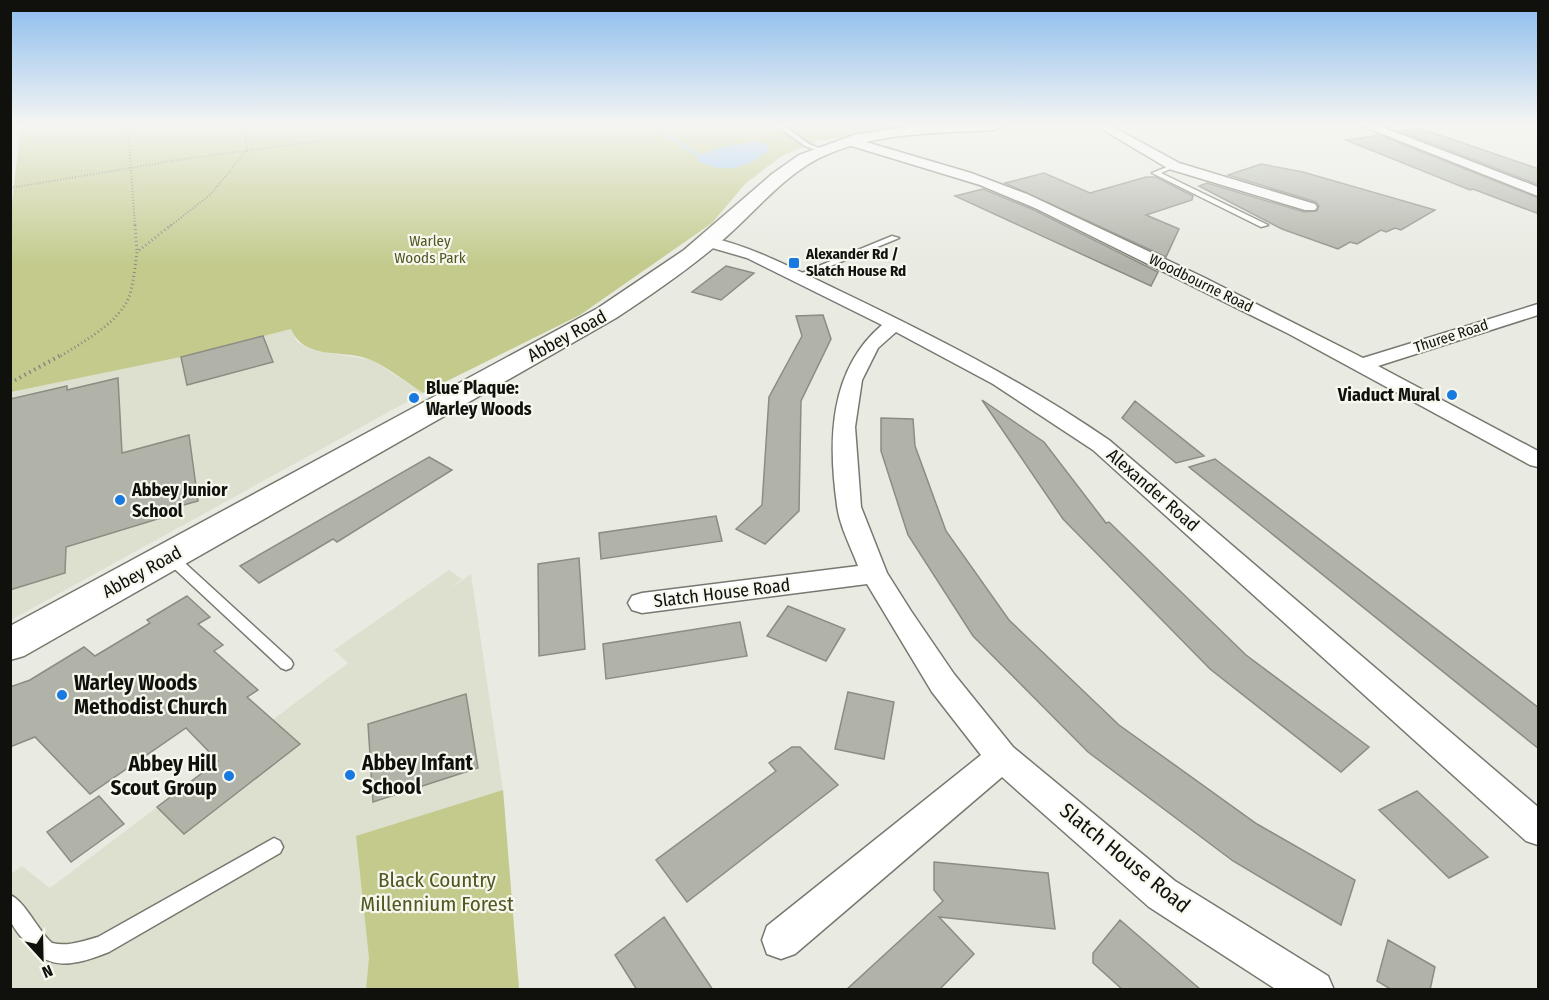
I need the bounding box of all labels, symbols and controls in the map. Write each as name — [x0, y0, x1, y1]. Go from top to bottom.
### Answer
park label: Warley Woods Park — [394, 232, 466, 267]
place label: Alexander Rd / Slatch House Rd — [805, 245, 906, 280]
street label: Woodbourne Road — [1146, 250, 1256, 316]
marker: Alexander Rd / Slatch House Rd — [787, 256, 801, 270]
street label: Abbey Road — [524, 305, 610, 367]
street label: Thuree Road — [1412, 316, 1490, 356]
place label: Blue Plaque: Warley Woods — [426, 377, 532, 420]
place label: Viaduct Mural — [1337, 384, 1440, 406]
marker: Viaduct Mural — [1445, 388, 1459, 402]
marker: Blue Plaque: Warley Woods — [407, 391, 421, 405]
street label: Alexander Road — [1102, 444, 1204, 536]
place label: Abbey Junior School — [131, 479, 228, 522]
marker: Abbey Junior School — [113, 493, 127, 507]
street label: Abbey Road — [99, 541, 185, 603]
street label: Slatch House Road — [652, 574, 792, 612]
place label: Warley Woods Methodist Church — [74, 670, 227, 720]
marker: Warley Woods Methodist Church — [55, 688, 69, 702]
place label: Abbey Infant School — [361, 750, 474, 800]
place label: Abbey Hill Scout Group — [110, 751, 217, 801]
marker: Abbey Infant School — [343, 768, 357, 782]
marker: Abbey Hill Scout Group — [222, 769, 236, 783]
street label: Slatch House Road — [1055, 797, 1195, 919]
park label: Black Country Millennium Forest — [360, 867, 514, 917]
north arrow — [12, 928, 72, 988]
text: N — [39, 961, 55, 982]

